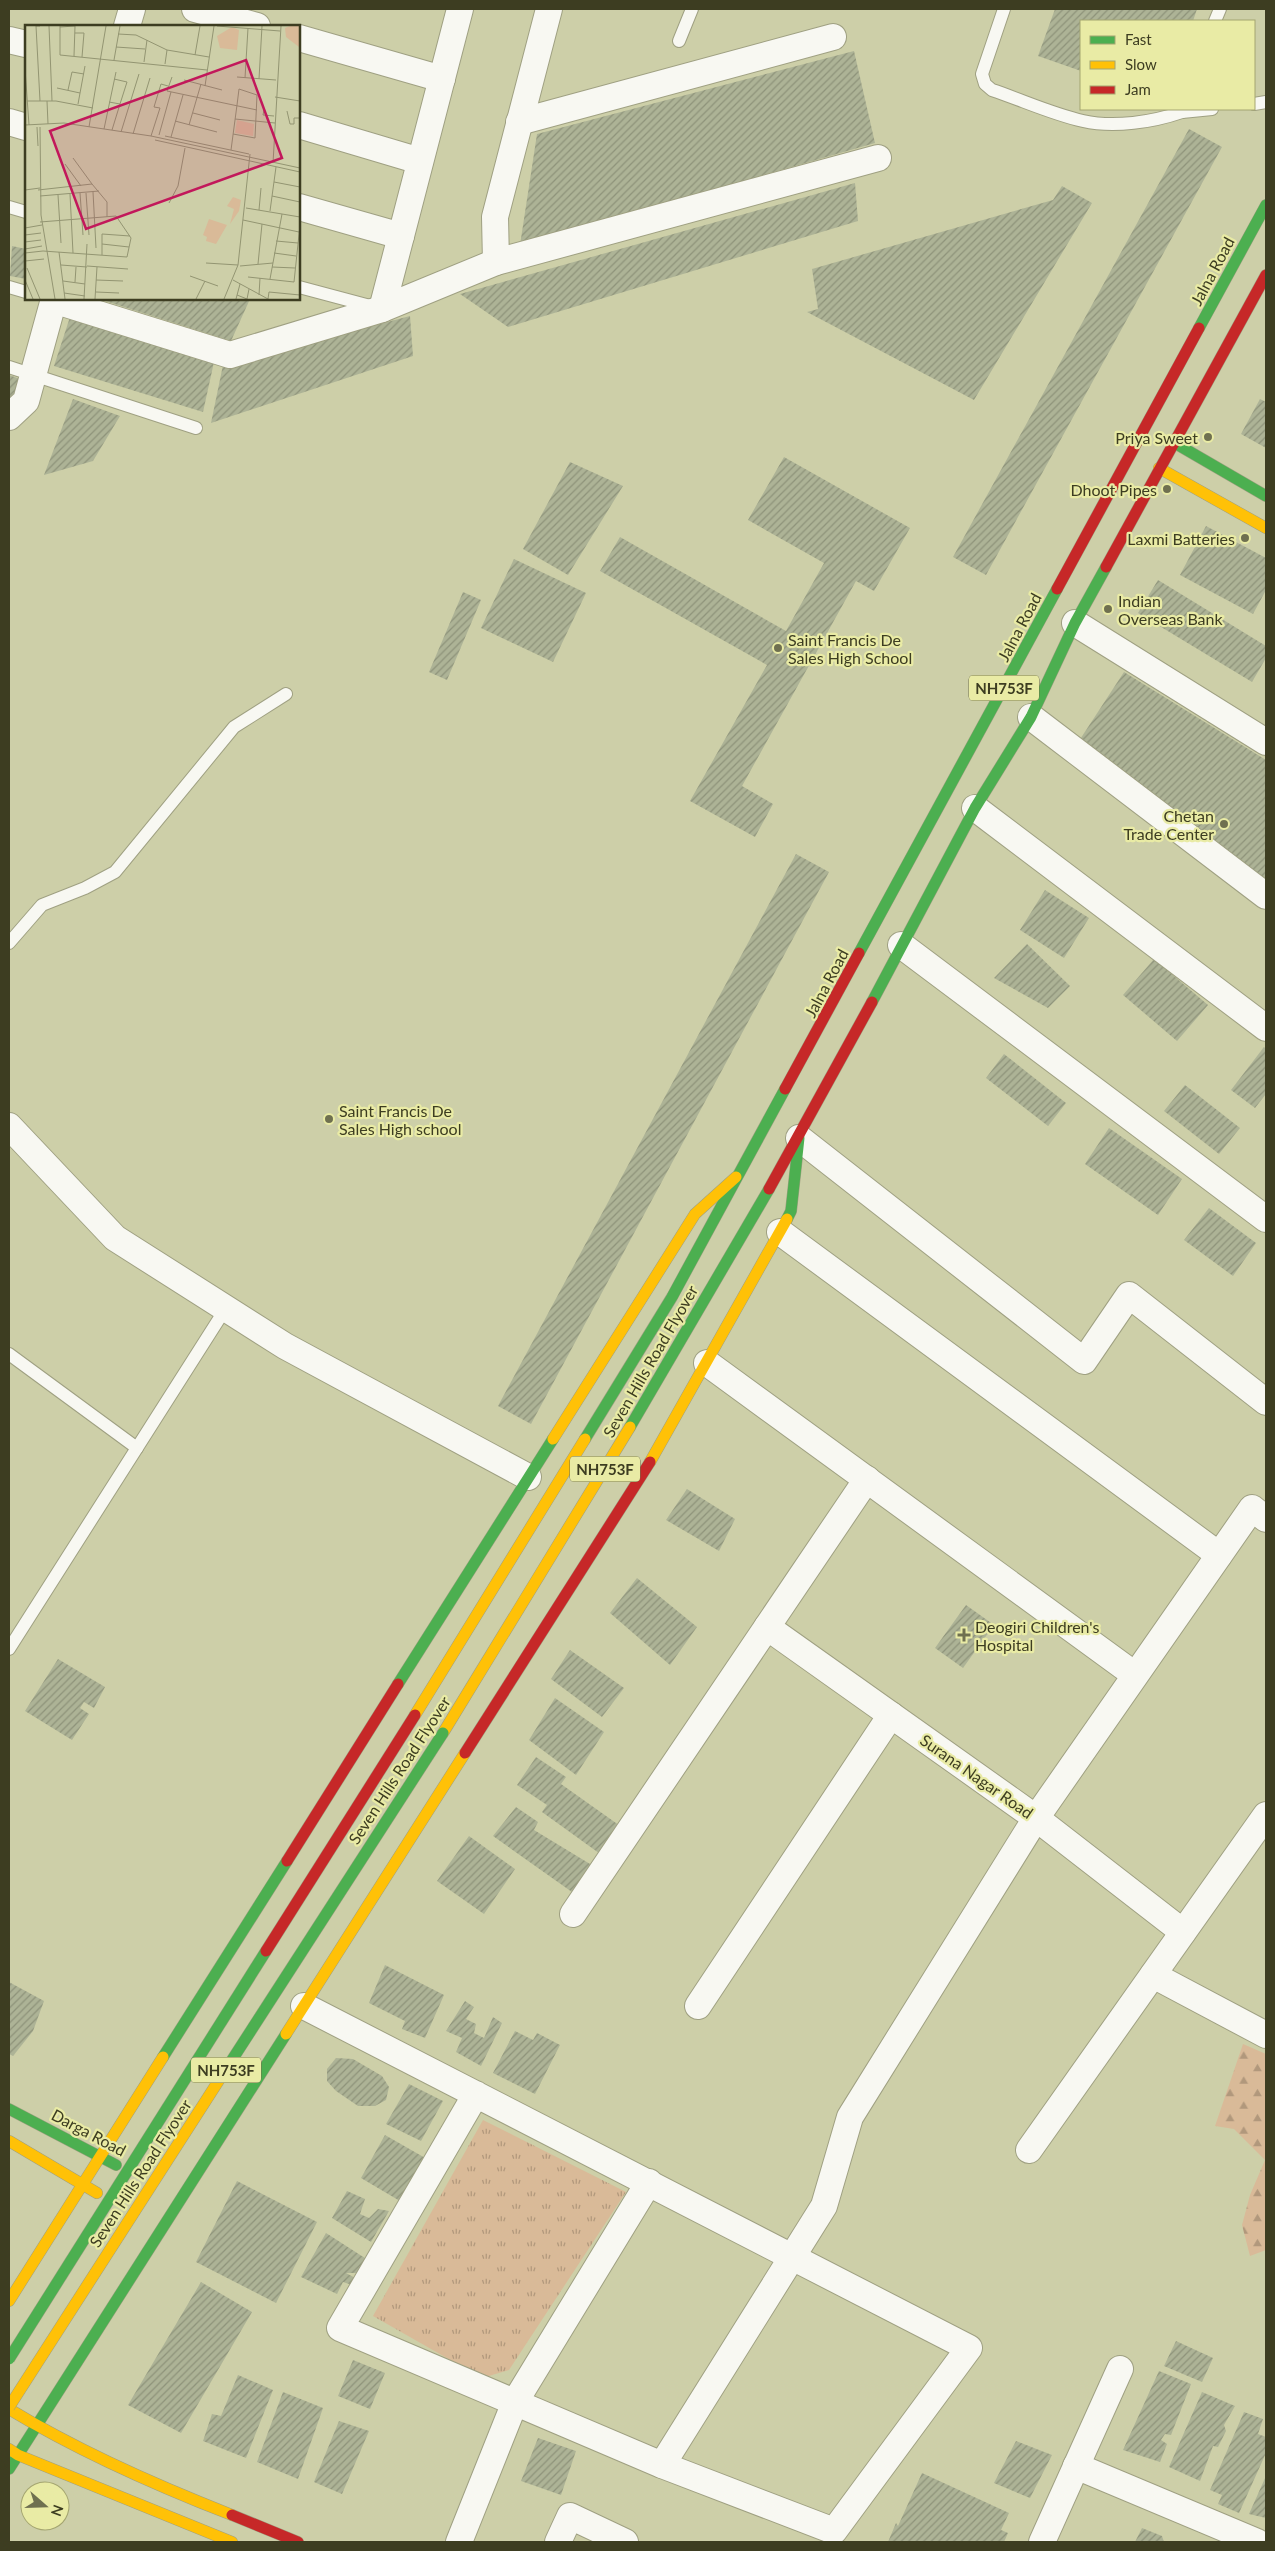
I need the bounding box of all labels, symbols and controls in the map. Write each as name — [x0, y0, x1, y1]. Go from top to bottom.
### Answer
legend — [1080, 20, 1255, 110]
inset map — [25, 25, 300, 300]
text: Fast — [1125, 30, 1152, 48]
text: Slow — [1125, 55, 1157, 73]
text: Jam — [1125, 80, 1151, 98]
street label: Jalna Road — [1186, 234, 1238, 308]
place label: Priya Sweet — [1115, 428, 1198, 447]
marker: Priya Sweet — [1202, 431, 1214, 443]
place label: Dhoot Pipes — [1070, 480, 1157, 499]
marker: Dhoot Pipes — [1161, 483, 1173, 495]
place label: Laxmi Batteries — [1127, 529, 1235, 548]
marker: Laxmi Batteries — [1239, 532, 1251, 544]
street label: Jalna Road — [993, 590, 1045, 664]
place label: Indian Overseas Bank — [1118, 591, 1223, 628]
marker: Indian Overseas Bank — [1102, 603, 1114, 615]
place label: Saint Francis De Sales High School — [788, 630, 912, 667]
marker: Saint Francis De Sales High School — [772, 642, 784, 654]
road number: NH753F — [969, 676, 1039, 700]
place label: Chetan Trade Center — [1123, 806, 1214, 843]
marker: Chetan Trade Center — [1218, 818, 1230, 830]
street label: Jalna Road — [800, 946, 852, 1020]
place label: Saint Francis De Sales High school — [339, 1101, 461, 1138]
marker: Saint Francis De Sales High school — [323, 1113, 335, 1125]
street label: Seven Hills Road Flyover — [599, 1281, 701, 1440]
road number: NH753F — [570, 1456, 640, 1482]
place label: Deogiri Children's Hospital — [975, 1617, 1099, 1654]
marker: Deogiri Children's Hospital — [957, 1628, 971, 1642]
street label: Seven Hills Road Flyover — [344, 1692, 454, 1847]
street label: Surana Nagar Road — [917, 1730, 1037, 1822]
road number: NH753F — [191, 2058, 261, 2082]
street label: Seven Hills Road Flyover — [85, 2095, 195, 2250]
street label: Darga Road — [49, 2104, 129, 2160]
north arrow — [20, 2481, 70, 2531]
text: N — [48, 2503, 68, 2519]

